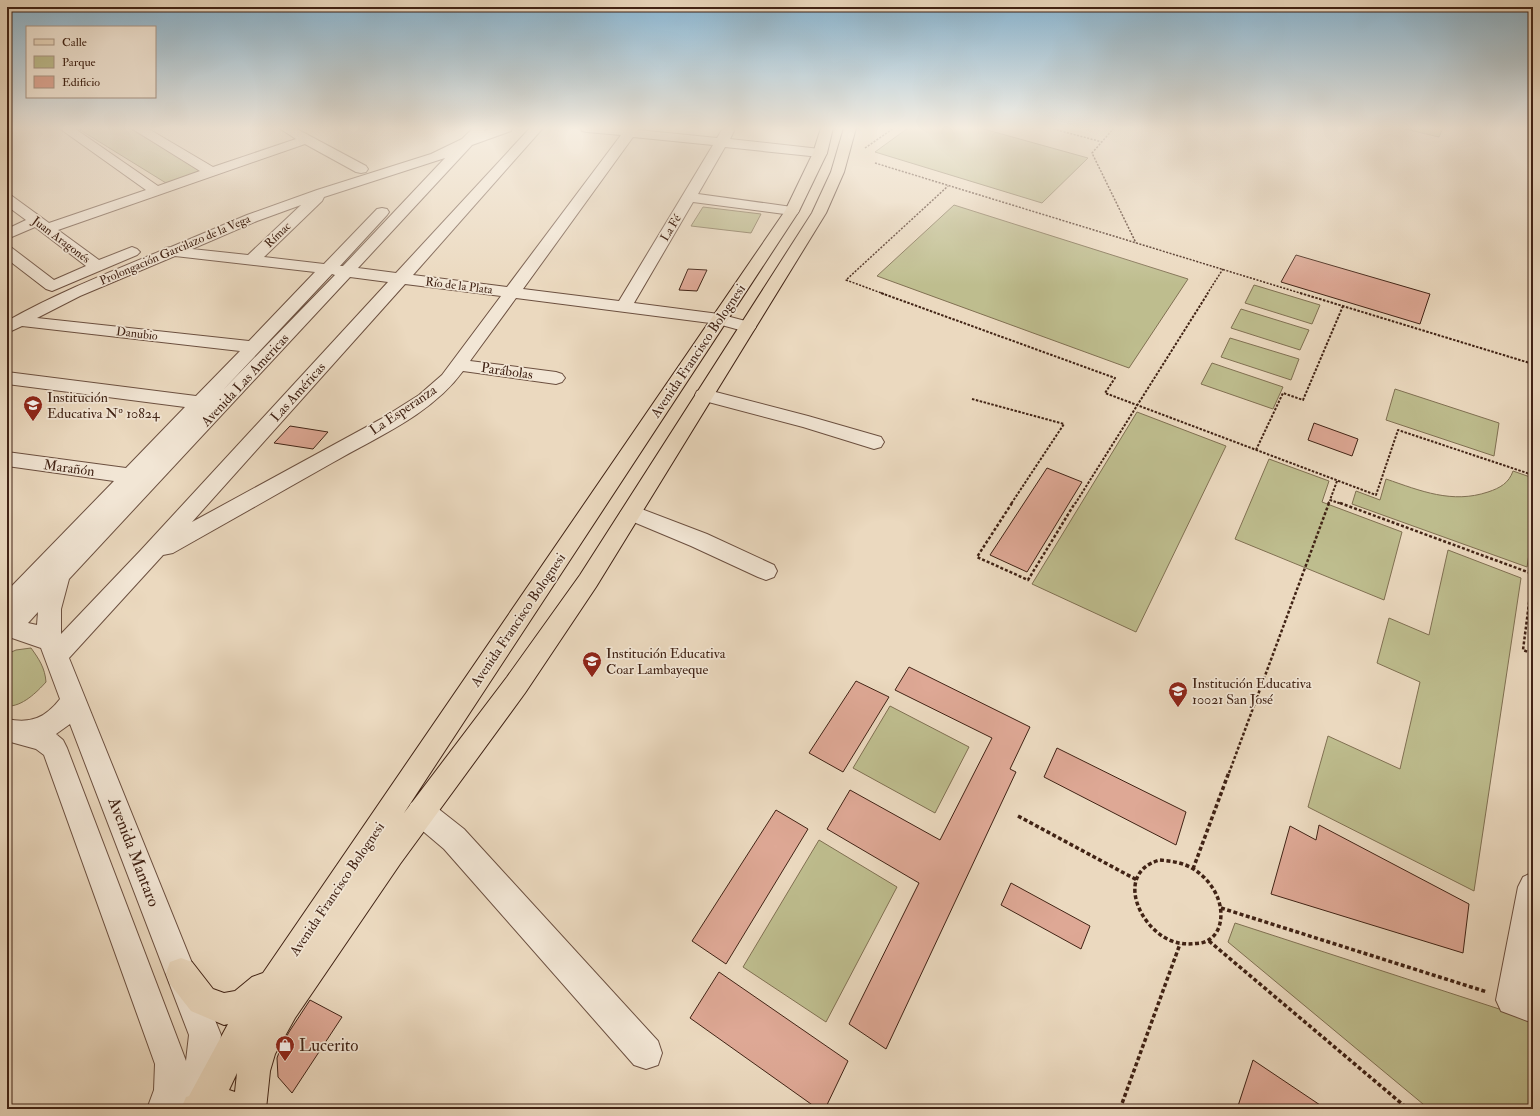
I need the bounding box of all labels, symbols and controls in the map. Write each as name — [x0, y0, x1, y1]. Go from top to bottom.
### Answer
legend — [26, 26, 156, 98]
text: Calle — [62, 35, 87, 50]
text: Parque — [62, 55, 96, 70]
text: Edificio — [62, 75, 100, 90]
street label: Prolongación Garcilazo de la Vega — [97, 211, 254, 289]
street label: La Fé — [657, 211, 685, 244]
street label: Juan Aragonés — [28, 213, 93, 267]
street label: Rímac — [262, 219, 294, 251]
street label: Río de la Plata — [424, 274, 495, 298]
street label: Avenida Francisco Bolognesi — [646, 281, 749, 422]
street label: Danubio — [115, 324, 159, 344]
street label: Avenida Las Americas — [197, 330, 293, 431]
street label: Las Américas — [267, 359, 329, 425]
street label: Parábolas — [480, 359, 534, 383]
street label: La Esperanza — [366, 381, 441, 440]
place label: Institución Educativa Nº 10824 — [47, 389, 161, 422]
school or university icon: Institución Educativa Nº 10824 — [22, 394, 44, 422]
street label: Marañón — [42, 456, 96, 480]
street label: Avenida Francisco Bolognesi — [466, 550, 569, 691]
place label: Institución Educativa Coar Lambayeque — [606, 645, 726, 679]
school or university icon: Institución Educativa Coar Lambayeque — [581, 650, 603, 678]
place label: Institución Educativa 10021 San José — [1192, 675, 1312, 708]
school or university icon: Institución Educativa 10021 San José — [1167, 680, 1189, 708]
street label: Avenida Mantaro — [103, 793, 165, 910]
street label: Avenida Francisco Bolognesi — [285, 819, 388, 960]
shop icon: Lucerito — [274, 1034, 296, 1062]
place label: Lucerito — [299, 1035, 358, 1056]

